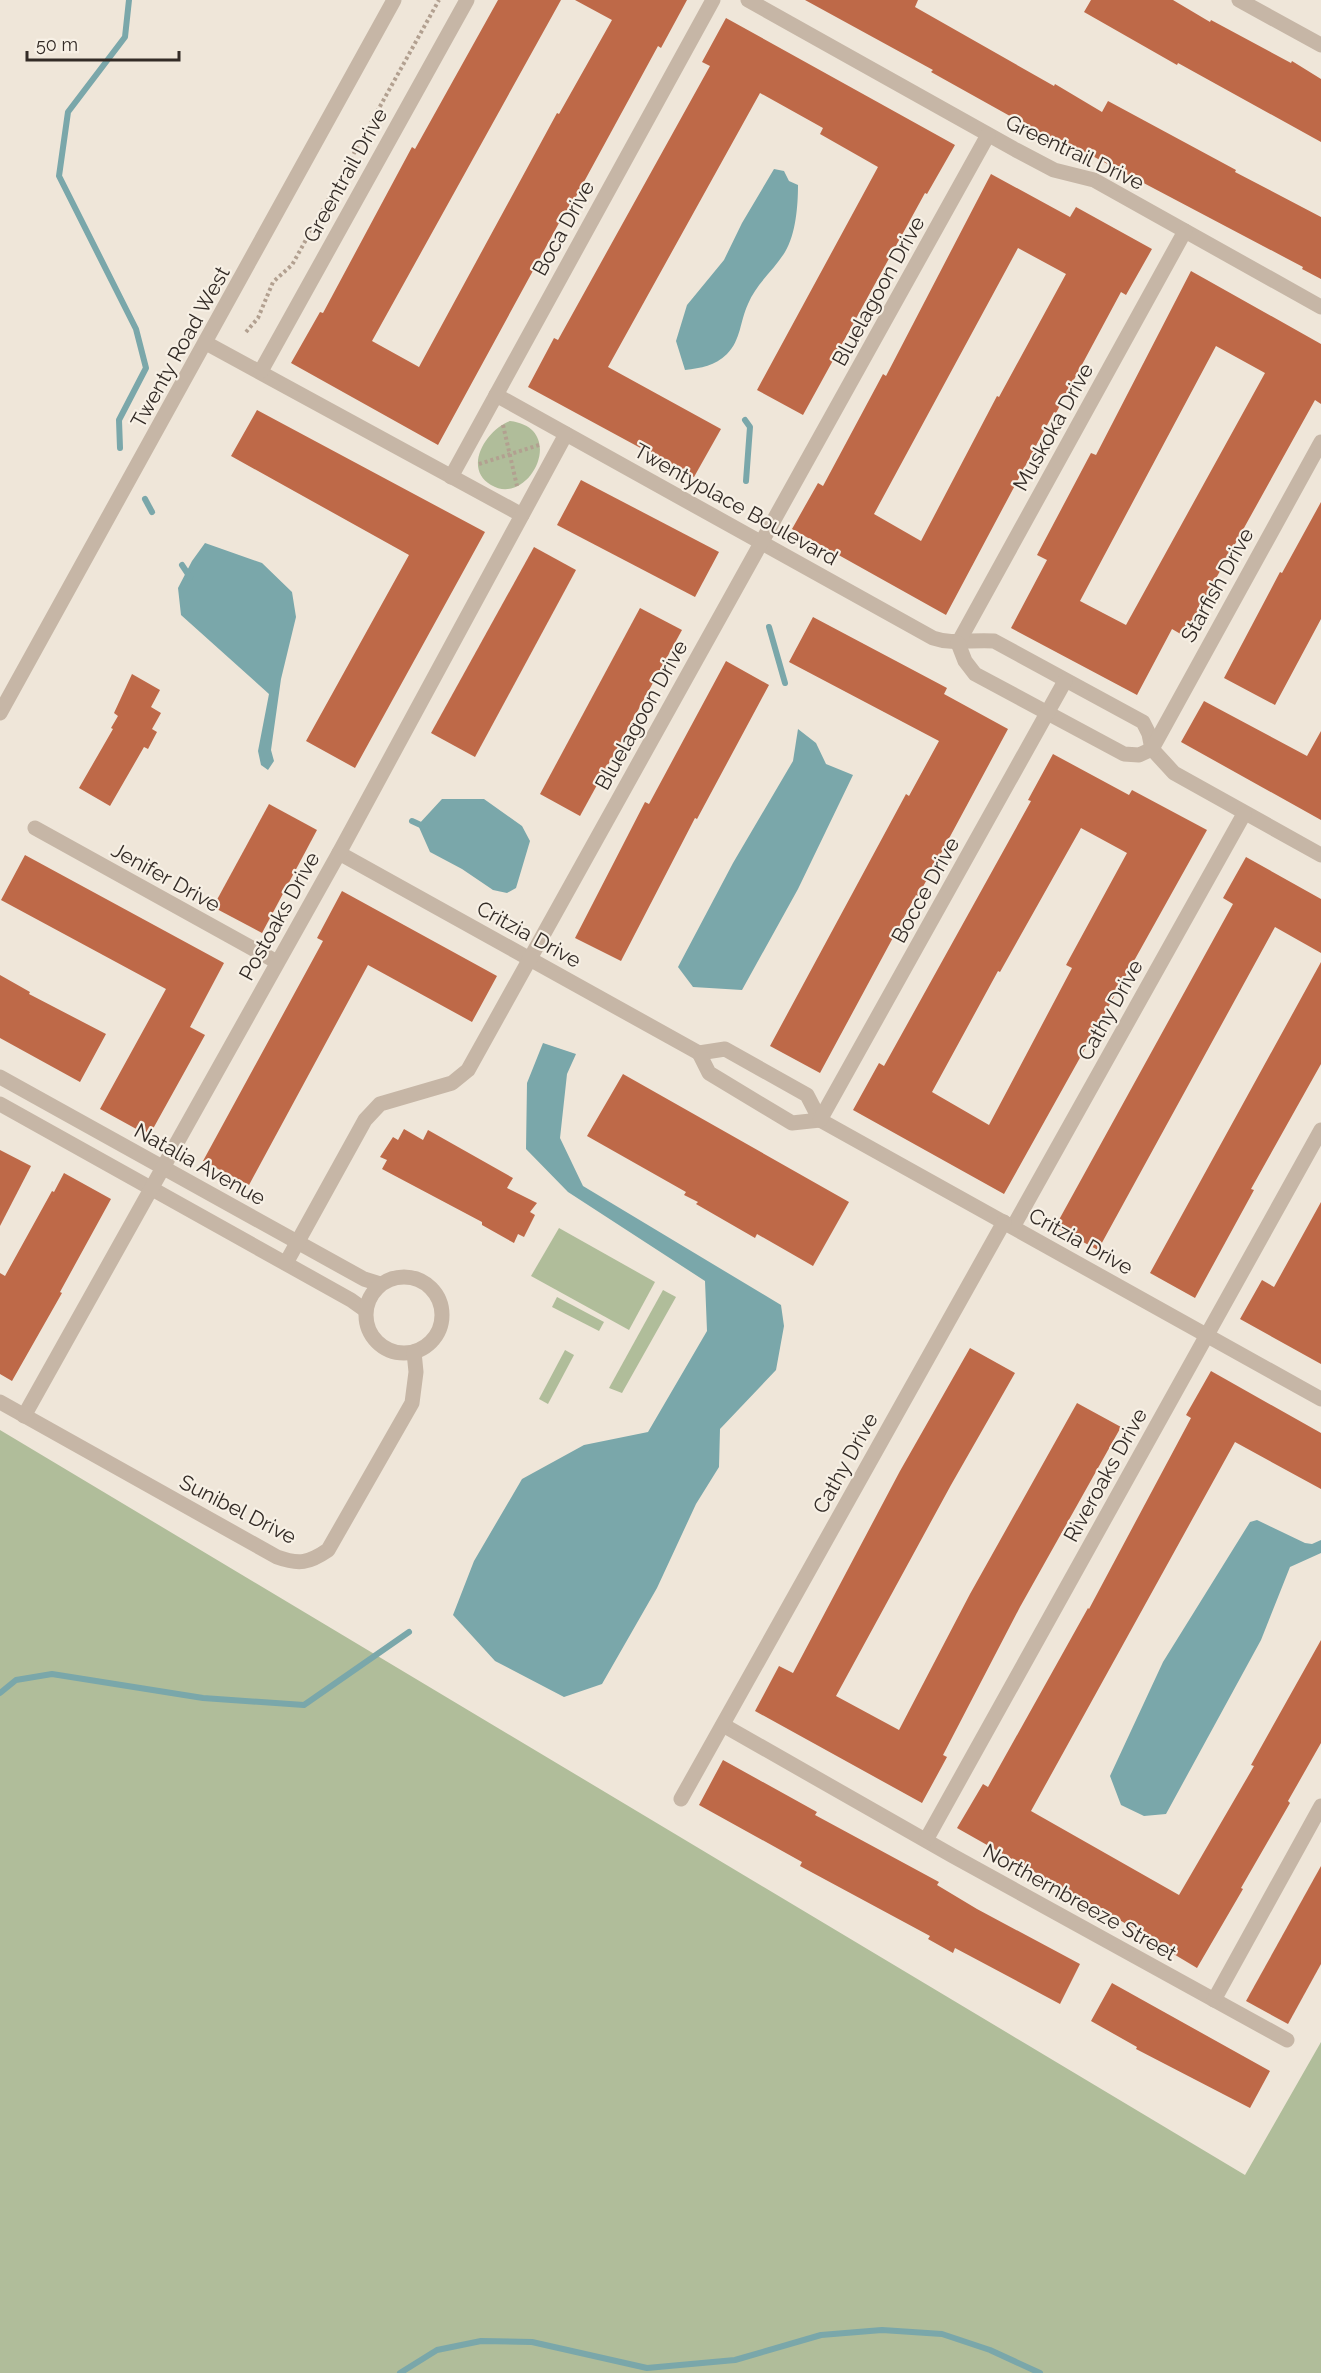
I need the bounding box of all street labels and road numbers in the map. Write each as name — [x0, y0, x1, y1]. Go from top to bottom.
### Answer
street label: Greentrail Drive — [298, 103, 392, 247]
street label: Greentrail Drive — [1002, 109, 1148, 195]
street label: Boca Drive — [527, 176, 599, 280]
street label: Bluelagoon Drive — [827, 212, 929, 370]
street label: Twenty Road West — [125, 262, 235, 432]
street label: Muskoka Drive — [1008, 359, 1098, 495]
street label: Twentyplace Boulevard — [630, 438, 842, 570]
street label: Starfish Drive — [1175, 523, 1259, 647]
street label: Bluelagoon Drive — [590, 636, 692, 794]
street label: Bocce Drive — [886, 833, 964, 947]
street label: Jenifer Drive — [107, 837, 225, 917]
street label: Postoaks Drive — [233, 847, 325, 985]
street label: Critzia Drive — [473, 895, 585, 973]
street label: Cathy Drive — [1072, 955, 1148, 1065]
street label: Natalia Avenue — [130, 1118, 270, 1210]
street label: Critzia Drive — [1025, 1202, 1137, 1280]
street label: Riveroaks Drive — [1058, 1404, 1152, 1546]
street label: Cathy Drive — [807, 1408, 883, 1518]
street label: Sunibel Drive — [175, 1469, 301, 1549]
street label: Northernbreeze Street — [979, 1838, 1181, 1966]

